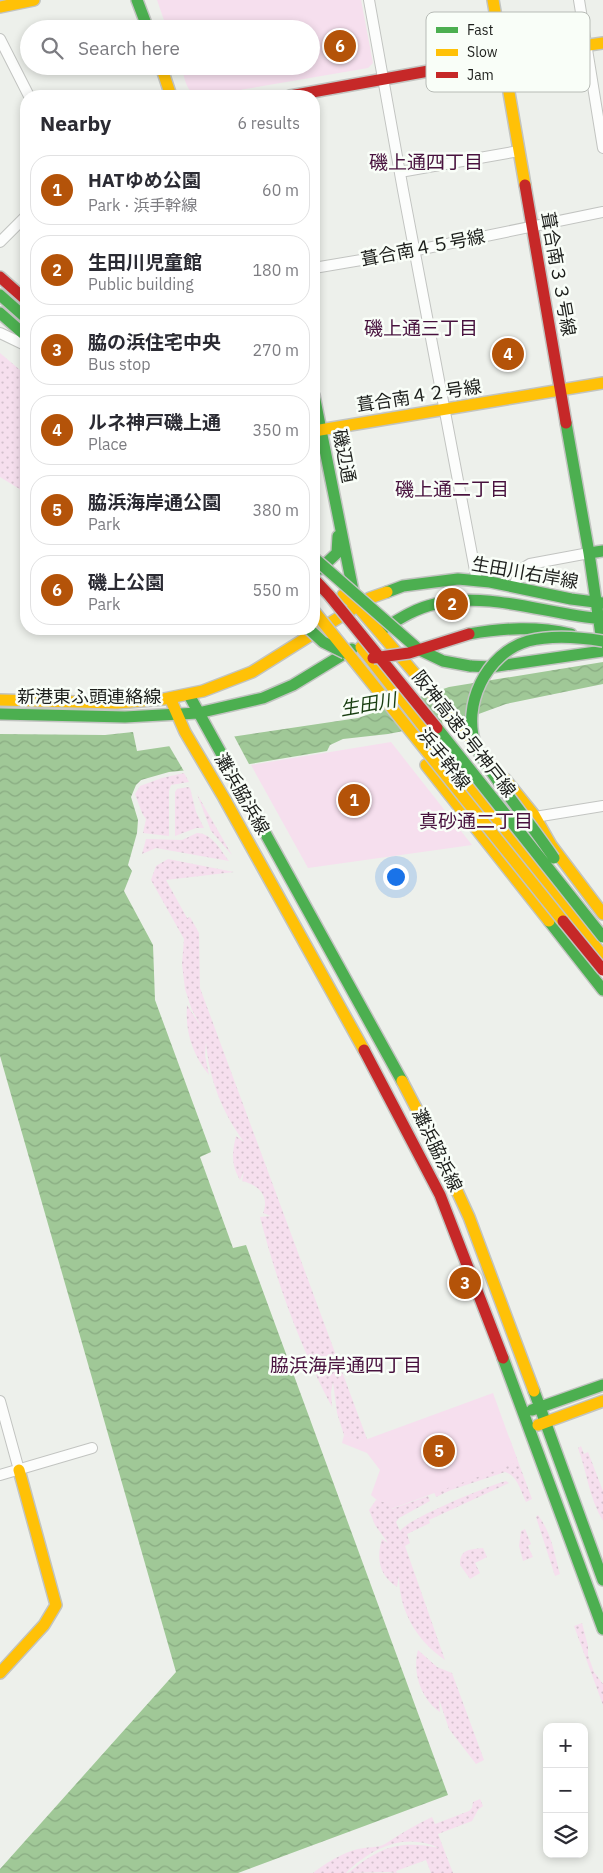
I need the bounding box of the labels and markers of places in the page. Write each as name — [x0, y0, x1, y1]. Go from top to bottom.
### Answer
pin: 6 — [324, 27, 356, 65]
pin: 4 — [492, 335, 524, 373]
pin: 2 — [436, 585, 468, 623]
pin: 1 — [338, 781, 370, 819]
pin: 3 — [449, 1264, 481, 1302]
pin: 5 — [423, 1432, 455, 1470]

